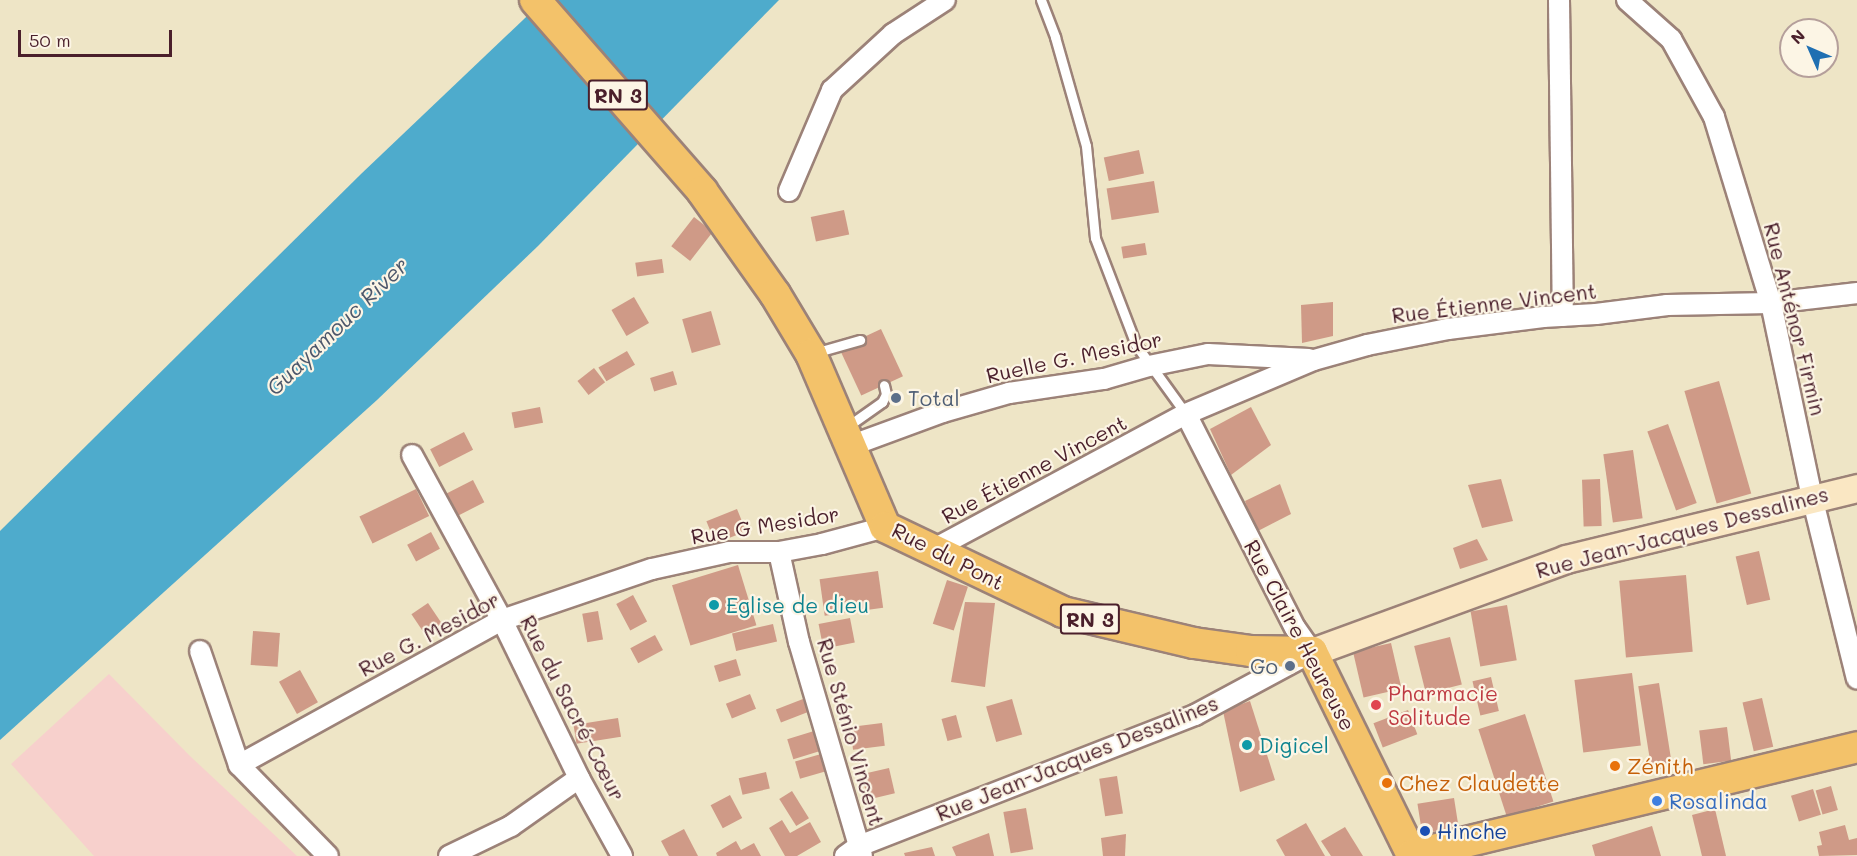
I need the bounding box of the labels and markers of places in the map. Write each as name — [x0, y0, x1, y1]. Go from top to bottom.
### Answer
place label: Total — [908, 385, 960, 411]
marker: Total — [889, 391, 903, 405]
place label: Eglise de dieu — [726, 592, 869, 618]
marker: Eglise de dieu — [707, 598, 721, 612]
place label: Go — [1250, 653, 1278, 679]
marker: Go — [1283, 659, 1297, 673]
place label: Pharmacie Solitude — [1388, 680, 1498, 730]
marker: Pharmacie Solitude — [1369, 698, 1383, 712]
place label: Digicel — [1259, 732, 1329, 758]
marker: Digicel — [1240, 738, 1254, 752]
place label: Zénith — [1627, 753, 1693, 779]
marker: Zénith — [1608, 759, 1622, 773]
place label: Chez Claudette — [1399, 770, 1560, 796]
marker: Chez Claudette — [1380, 776, 1394, 790]
place label: Rosalinda — [1669, 788, 1768, 814]
marker: Rosalinda — [1650, 794, 1664, 808]
place label: Hinche — [1437, 818, 1507, 844]
marker: Hinche — [1418, 824, 1432, 838]

